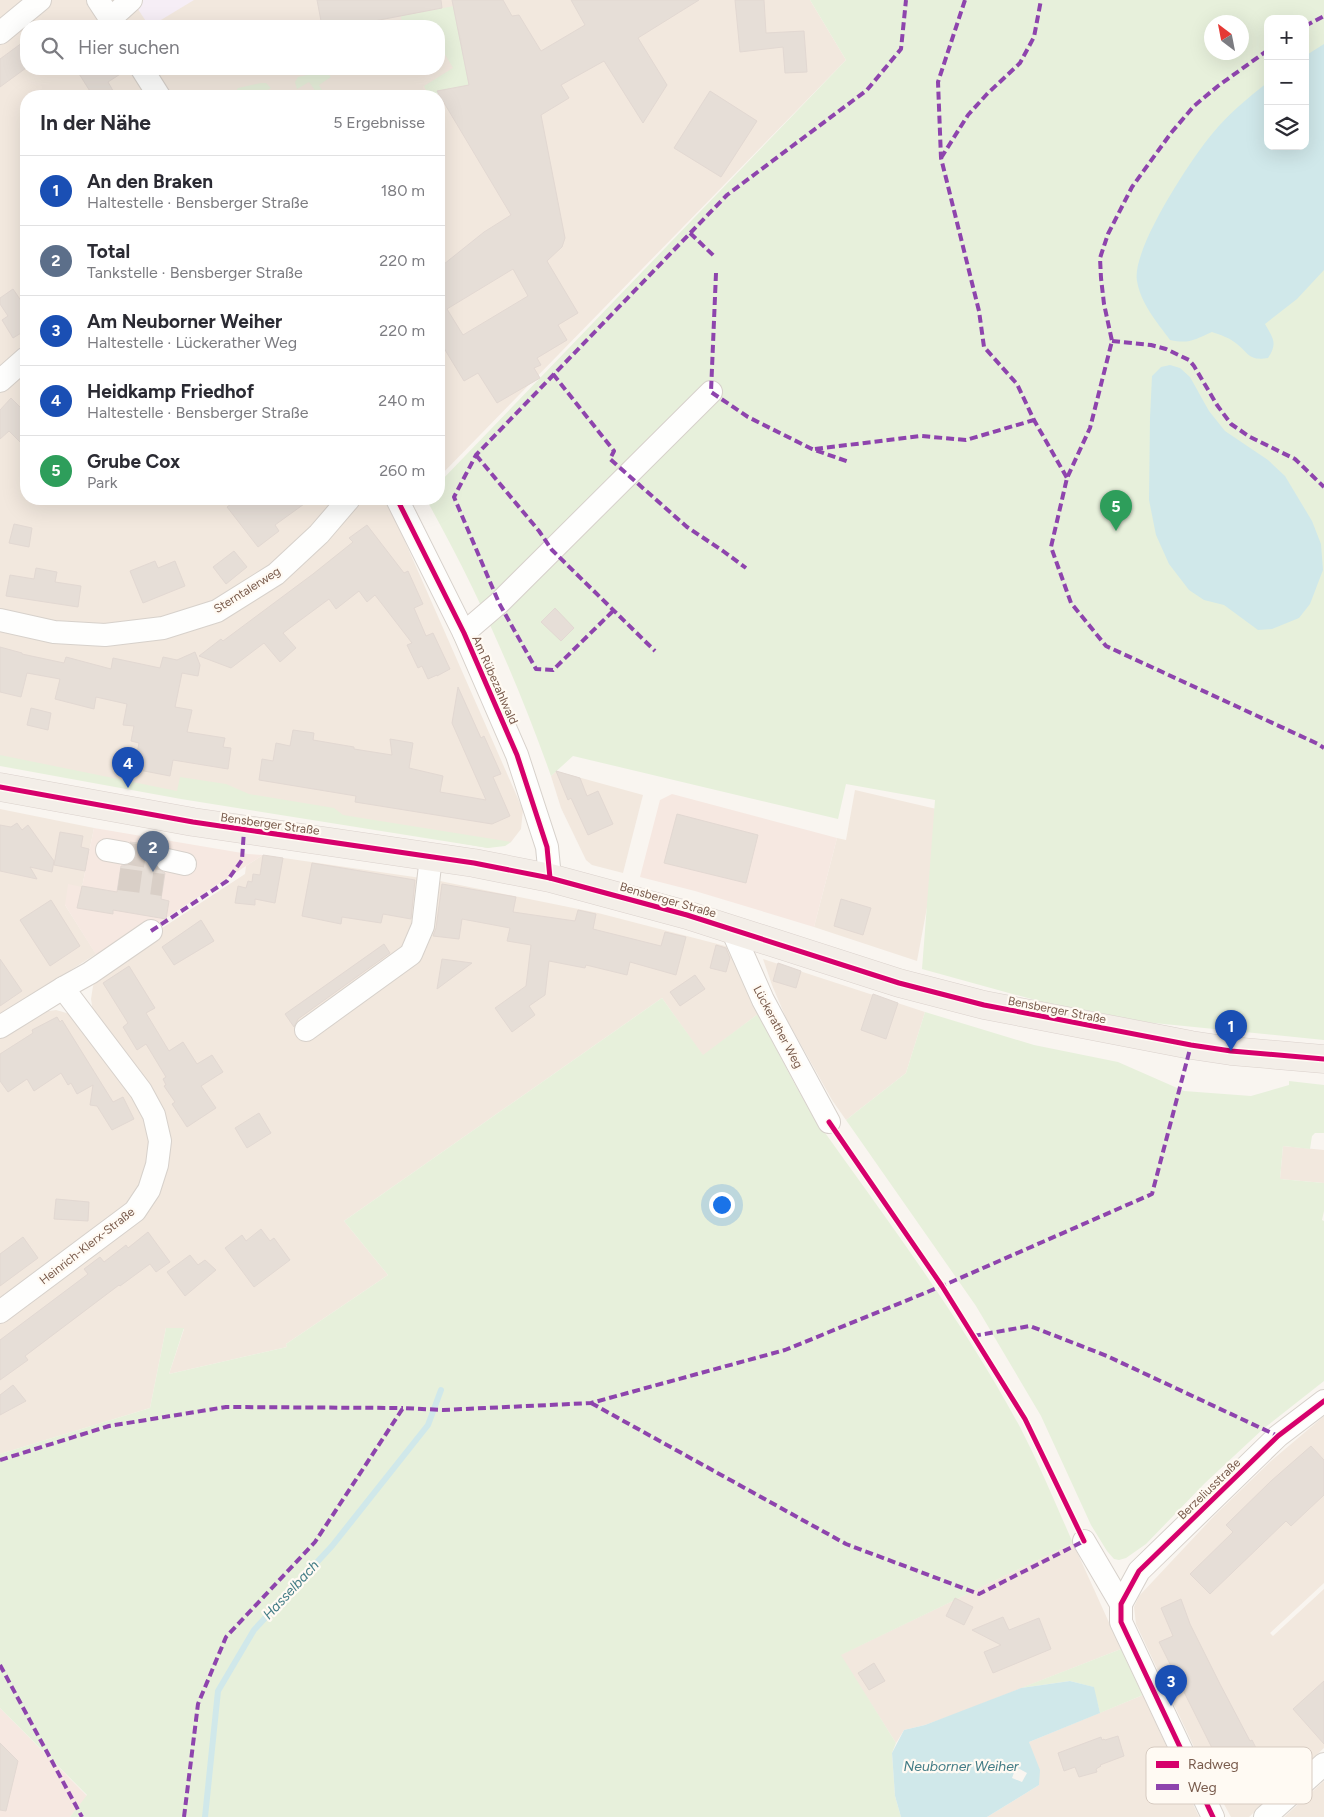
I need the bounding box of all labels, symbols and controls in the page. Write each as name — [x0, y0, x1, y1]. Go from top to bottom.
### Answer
north arrow — [1204, 15, 1249, 60]
map controls — [1264, 15, 1309, 150]
button: + — [1264, 15, 1309, 60]
search box — [20, 20, 445, 75]
icon: search — [38, 34, 66, 62]
text: Hier suchen — [78, 36, 179, 59]
button: − — [1264, 60, 1309, 105]
button: layers — [1264, 105, 1309, 150]
text: In der Nähe — [40, 110, 151, 135]
text: 5 Ergebnisse — [333, 113, 425, 132]
text: An den Braken — [87, 170, 213, 193]
text: 1 — [53, 181, 59, 200]
text: 180 m — [381, 181, 425, 200]
text: Haltestelle · Bensberger Straße — [87, 193, 309, 212]
text: Total — [87, 240, 130, 263]
text: 2 — [51, 251, 61, 270]
text: 220 m — [379, 251, 425, 270]
text: Tankstelle · Bensberger Straße — [87, 263, 303, 282]
text: Am Neuborner Weiher — [87, 310, 282, 333]
text: 3 — [52, 321, 60, 340]
text: 220 m — [379, 321, 425, 340]
text: Haltestelle · Lückerather Weg — [87, 333, 297, 352]
text: Heidkamp Friedhof — [87, 380, 254, 403]
text: 4 — [51, 391, 61, 410]
text: 240 m — [378, 391, 425, 410]
text: Haltestelle · Bensberger Straße — [87, 403, 309, 422]
text: Grube Cox — [87, 450, 180, 473]
text: 5 — [51, 461, 61, 480]
text: 260 m — [379, 461, 425, 480]
text: Park — [87, 473, 117, 492]
pin: 5 — [1100, 490, 1132, 531]
street label: Sterntalerweg — [211, 564, 283, 616]
street label: Am Rübezahlwald — [469, 634, 521, 726]
pin: 4 — [112, 747, 144, 788]
street label: Bensberger Straße — [220, 810, 321, 838]
pin: 2 — [137, 831, 169, 872]
street label: Bensberger Straße — [618, 880, 718, 921]
street label: Lückerather Weg — [750, 983, 806, 1071]
street label: Bensberger Straße — [1007, 994, 1108, 1026]
pin: 1 — [1215, 1010, 1247, 1051]
your location — [709, 1192, 735, 1218]
street label: Heinrich-Klerx-Straße — [37, 1204, 138, 1287]
street label: Berzeliusstraße — [1175, 1455, 1244, 1522]
water label: Hasselbach — [259, 1557, 323, 1623]
pin: 3 — [1155, 1665, 1187, 1706]
legend — [1146, 1747, 1312, 1804]
text: Radweg — [1188, 1756, 1239, 1773]
water label: Neuborner Weiher — [903, 1758, 1020, 1775]
text: Weg — [1188, 1779, 1217, 1796]

